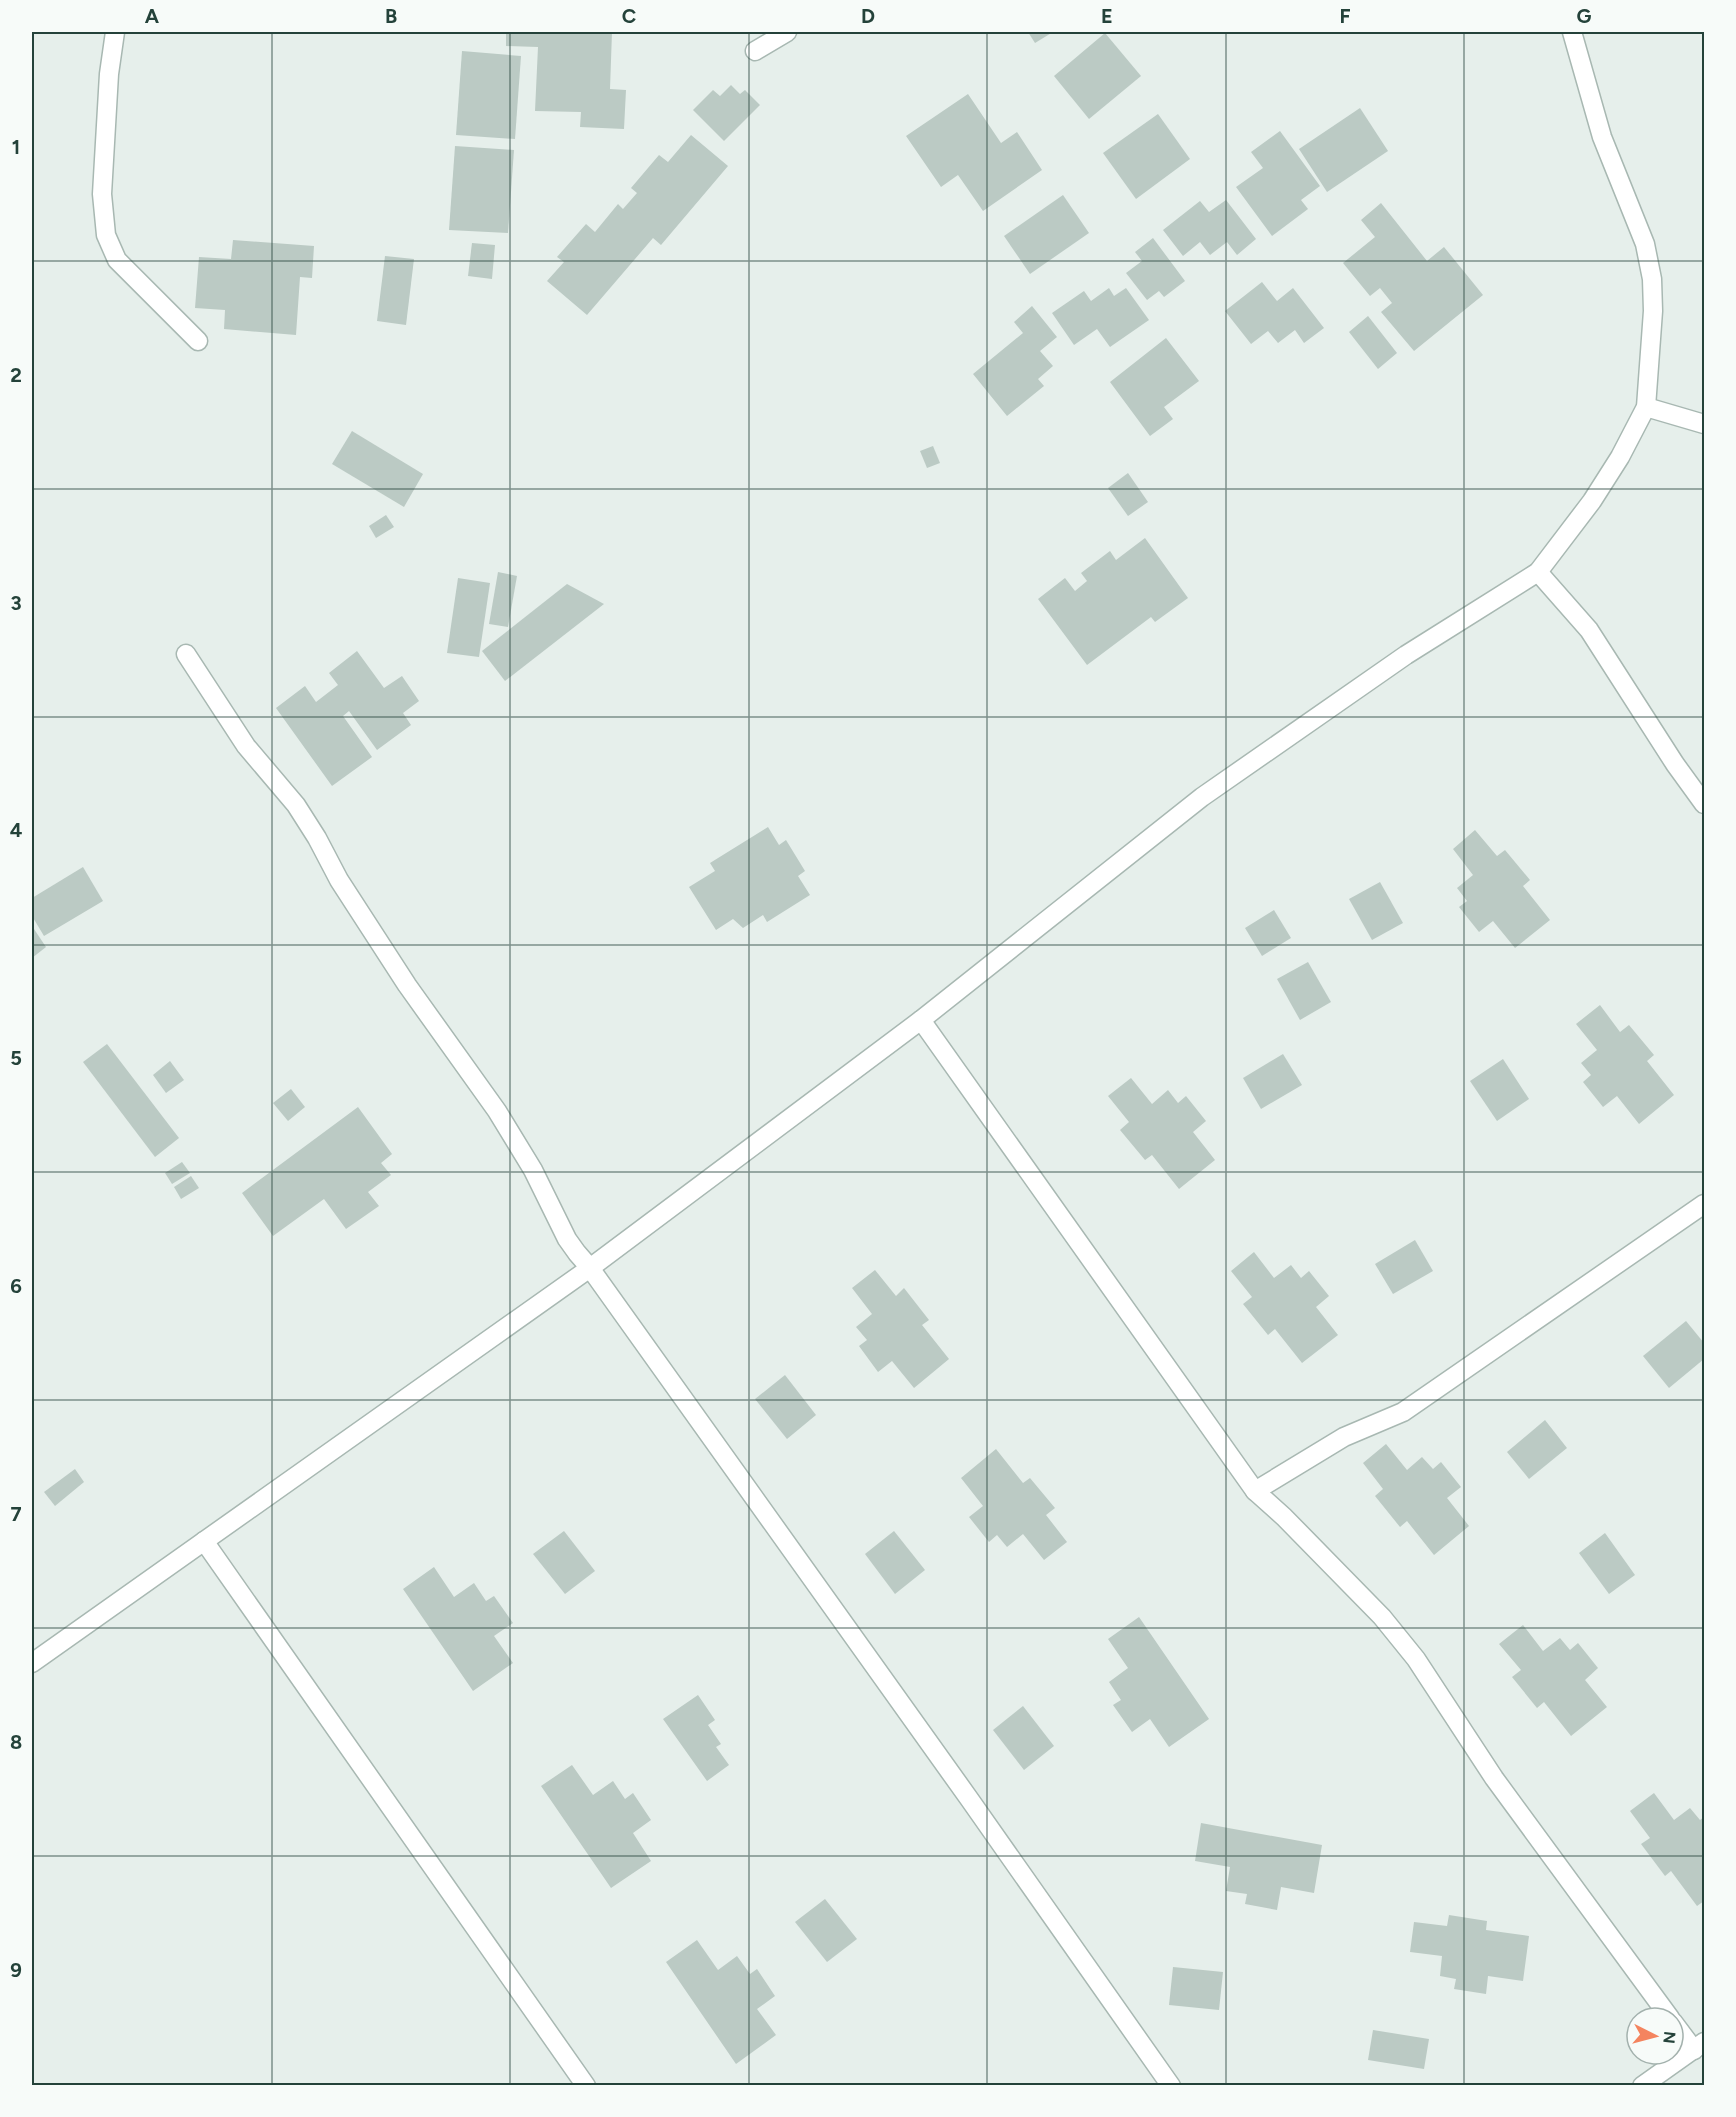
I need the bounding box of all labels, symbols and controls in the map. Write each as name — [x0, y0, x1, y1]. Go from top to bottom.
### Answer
text: A — [145, 4, 160, 28]
text: B — [385, 4, 397, 28]
text: C — [622, 4, 636, 28]
text: D — [861, 4, 875, 28]
text: E — [1101, 4, 1113, 28]
text: F — [1339, 4, 1351, 28]
text: G — [1577, 4, 1592, 28]
text: 1 — [12, 135, 20, 159]
text: 2 — [10, 363, 22, 387]
text: 3 — [10, 591, 22, 615]
text: 4 — [10, 818, 23, 842]
text: 5 — [10, 1046, 22, 1070]
text: 6 — [10, 1274, 22, 1298]
text: 7 — [10, 1502, 22, 1526]
text: 8 — [10, 1730, 22, 1754]
text: 9 — [10, 1958, 22, 1982]
north arrow — [1625, 2006, 1685, 2066]
text: N — [1659, 2030, 1680, 2045]

